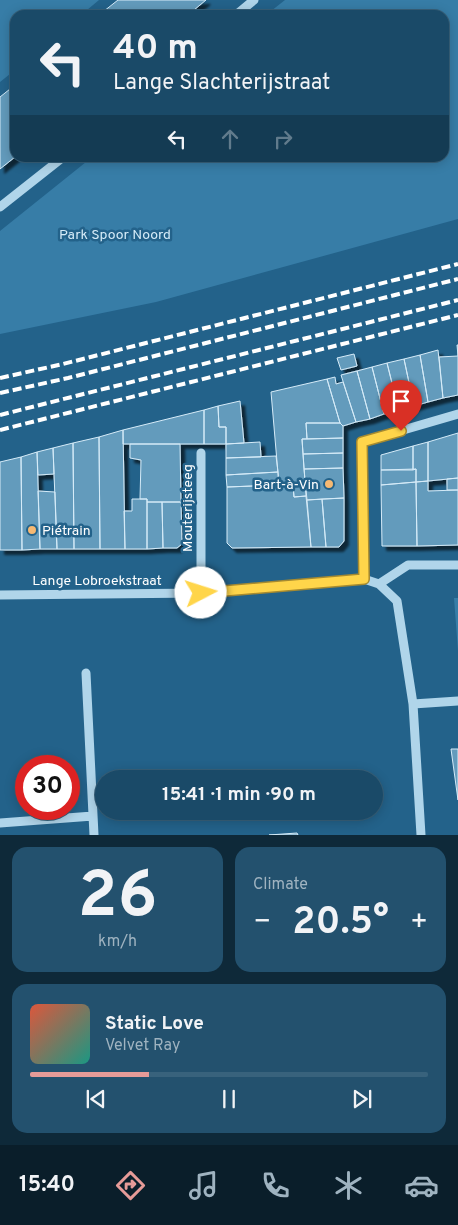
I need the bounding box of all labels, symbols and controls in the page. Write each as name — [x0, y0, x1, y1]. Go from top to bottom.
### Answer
text: 40 m — [113, 27, 198, 71]
icon: left — [30, 30, 95, 95]
text: Lange Slachterijstraat — [113, 70, 330, 97]
icon: left — [163, 125, 191, 153]
icon: ahead — [216, 125, 244, 153]
icon: right — [269, 125, 297, 153]
park label: Park Spoor Noord — [59, 227, 171, 244]
pin — [380, 380, 422, 431]
icon: arrive — [387, 387, 415, 415]
street label: Mouterijsteeg — [180, 464, 197, 552]
place label: Bart-à-Vin — [253, 477, 319, 494]
marker: Bart-à-Vin — [323, 478, 335, 490]
place label: Piétrain — [42, 523, 91, 540]
marker: Piétrain — [26, 524, 38, 536]
position arrow — [174, 566, 226, 618]
street label: Lange Lobroekstraat — [32, 573, 162, 590]
speed limit sign: 30 — [15, 755, 80, 820]
text: 15:41 · 1 min · 90 m — [162, 783, 316, 807]
text: 26 — [78, 858, 157, 940]
text: Climate — [253, 875, 308, 895]
text: 20.5° — [292, 899, 389, 948]
text: − — [253, 905, 271, 941]
text: + — [410, 905, 428, 941]
text: km/h — [98, 932, 137, 952]
text: Static Love — [105, 1012, 204, 1036]
text: Velvet Ray — [105, 1036, 180, 1056]
icon: previous — [82, 1085, 110, 1113]
icon: pause — [215, 1085, 243, 1113]
icon: next — [348, 1085, 376, 1113]
icon: directions — [113, 1168, 148, 1203]
icon: music — [186, 1168, 221, 1203]
icon: phone — [258, 1168, 293, 1203]
icon: climate — [331, 1168, 366, 1203]
icon: car — [404, 1168, 439, 1203]
text: 15:40 — [19, 1172, 75, 1199]

